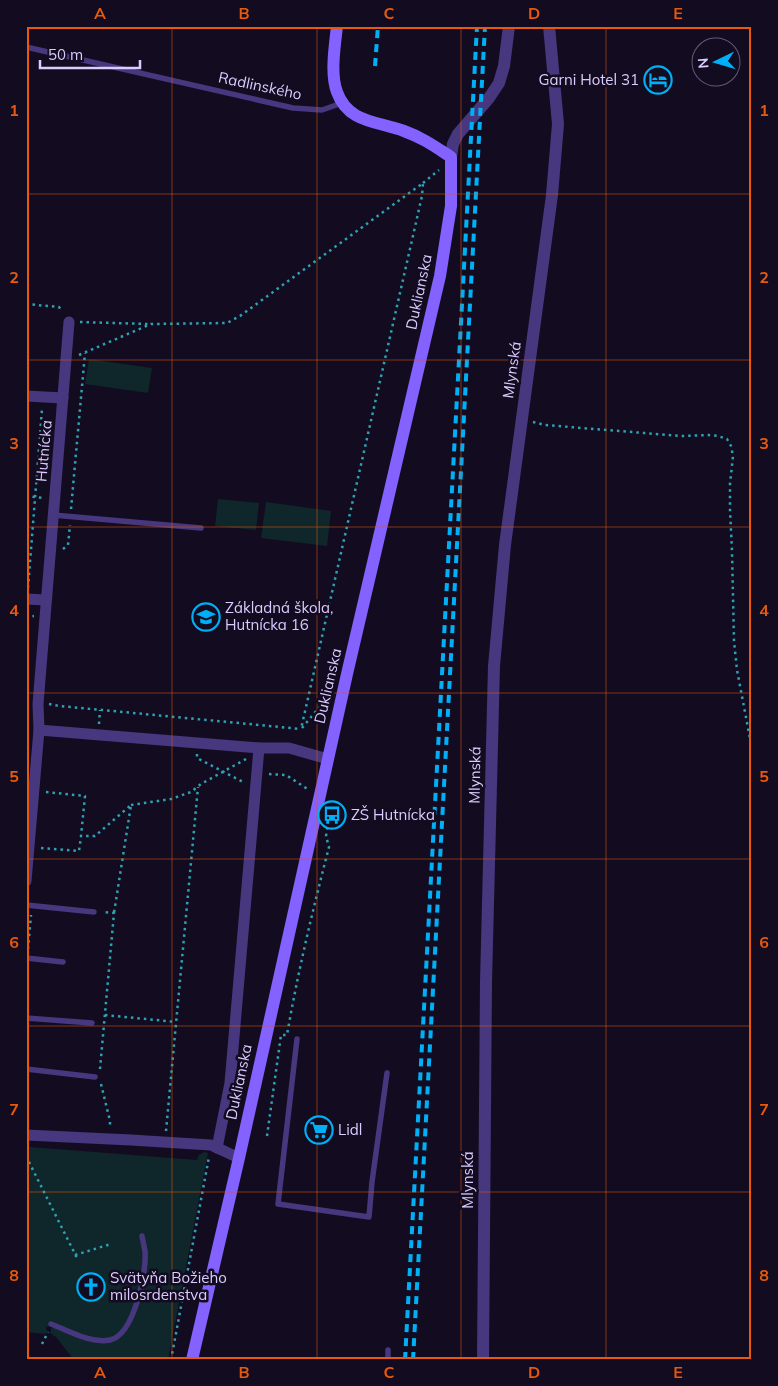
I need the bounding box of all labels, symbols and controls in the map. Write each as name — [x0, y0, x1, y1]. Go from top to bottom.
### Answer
text: A — [94, 3, 106, 23]
text: B — [238, 3, 250, 23]
text: C — [384, 3, 395, 23]
text: D — [528, 3, 540, 23]
text: E — [673, 3, 683, 23]
scale bar — [40, 38, 140, 70]
north arrow — [690, 38, 740, 88]
text: 50 m — [48, 45, 83, 64]
text: N — [694, 57, 712, 69]
hotel icon: Garni Hotel 31 — [643, 65, 673, 95]
street label: Radlinského — [217, 67, 304, 104]
place label: Garni Hotel 31 — [539, 70, 639, 89]
text: 1 — [9, 100, 19, 120]
text: 1 — [759, 100, 769, 120]
street label: Duklianska — [401, 252, 436, 331]
text: 2 — [9, 267, 19, 287]
text: 2 — [759, 267, 769, 287]
street label: Mlynská — [498, 340, 525, 400]
street label: Hutnícka — [31, 419, 56, 483]
text: 3 — [9, 433, 19, 453]
text: 3 — [759, 433, 769, 453]
place label: Základná škola, Hutnícka 16 — [225, 598, 333, 634]
text: 4 — [9, 600, 19, 620]
text: 4 — [759, 600, 769, 620]
school or university icon: Základná škola, Hutnícka 16 — [191, 602, 221, 632]
street label: Duklianska — [310, 646, 345, 725]
street label: Mlynská — [465, 746, 484, 804]
text: 5 — [9, 766, 19, 786]
text: 5 — [759, 766, 769, 786]
bus stop icon: ZŠ Hutnícka — [317, 800, 347, 830]
place label: ZŠ Hutnícka — [351, 805, 435, 824]
text: 6 — [9, 932, 19, 952]
text: 6 — [759, 932, 769, 952]
street label: Duklianska — [221, 1042, 256, 1121]
text: 7 — [9, 1099, 19, 1119]
text: 7 — [759, 1099, 769, 1119]
supermarket icon: Lidl — [304, 1115, 334, 1145]
place label: Lidl — [338, 1120, 362, 1139]
street label: Mlynská — [458, 1151, 477, 1209]
text: 8 — [9, 1265, 19, 1285]
text: 8 — [759, 1265, 769, 1285]
place label: Svätyňa Božieho milosrdenstva — [110, 1268, 227, 1304]
church icon: Svätyňa Božieho milosrdenstva — [76, 1272, 106, 1302]
text: A — [94, 1362, 106, 1382]
text: B — [238, 1362, 250, 1382]
text: C — [384, 1362, 395, 1382]
text: D — [528, 1362, 540, 1382]
text: E — [673, 1362, 683, 1382]

